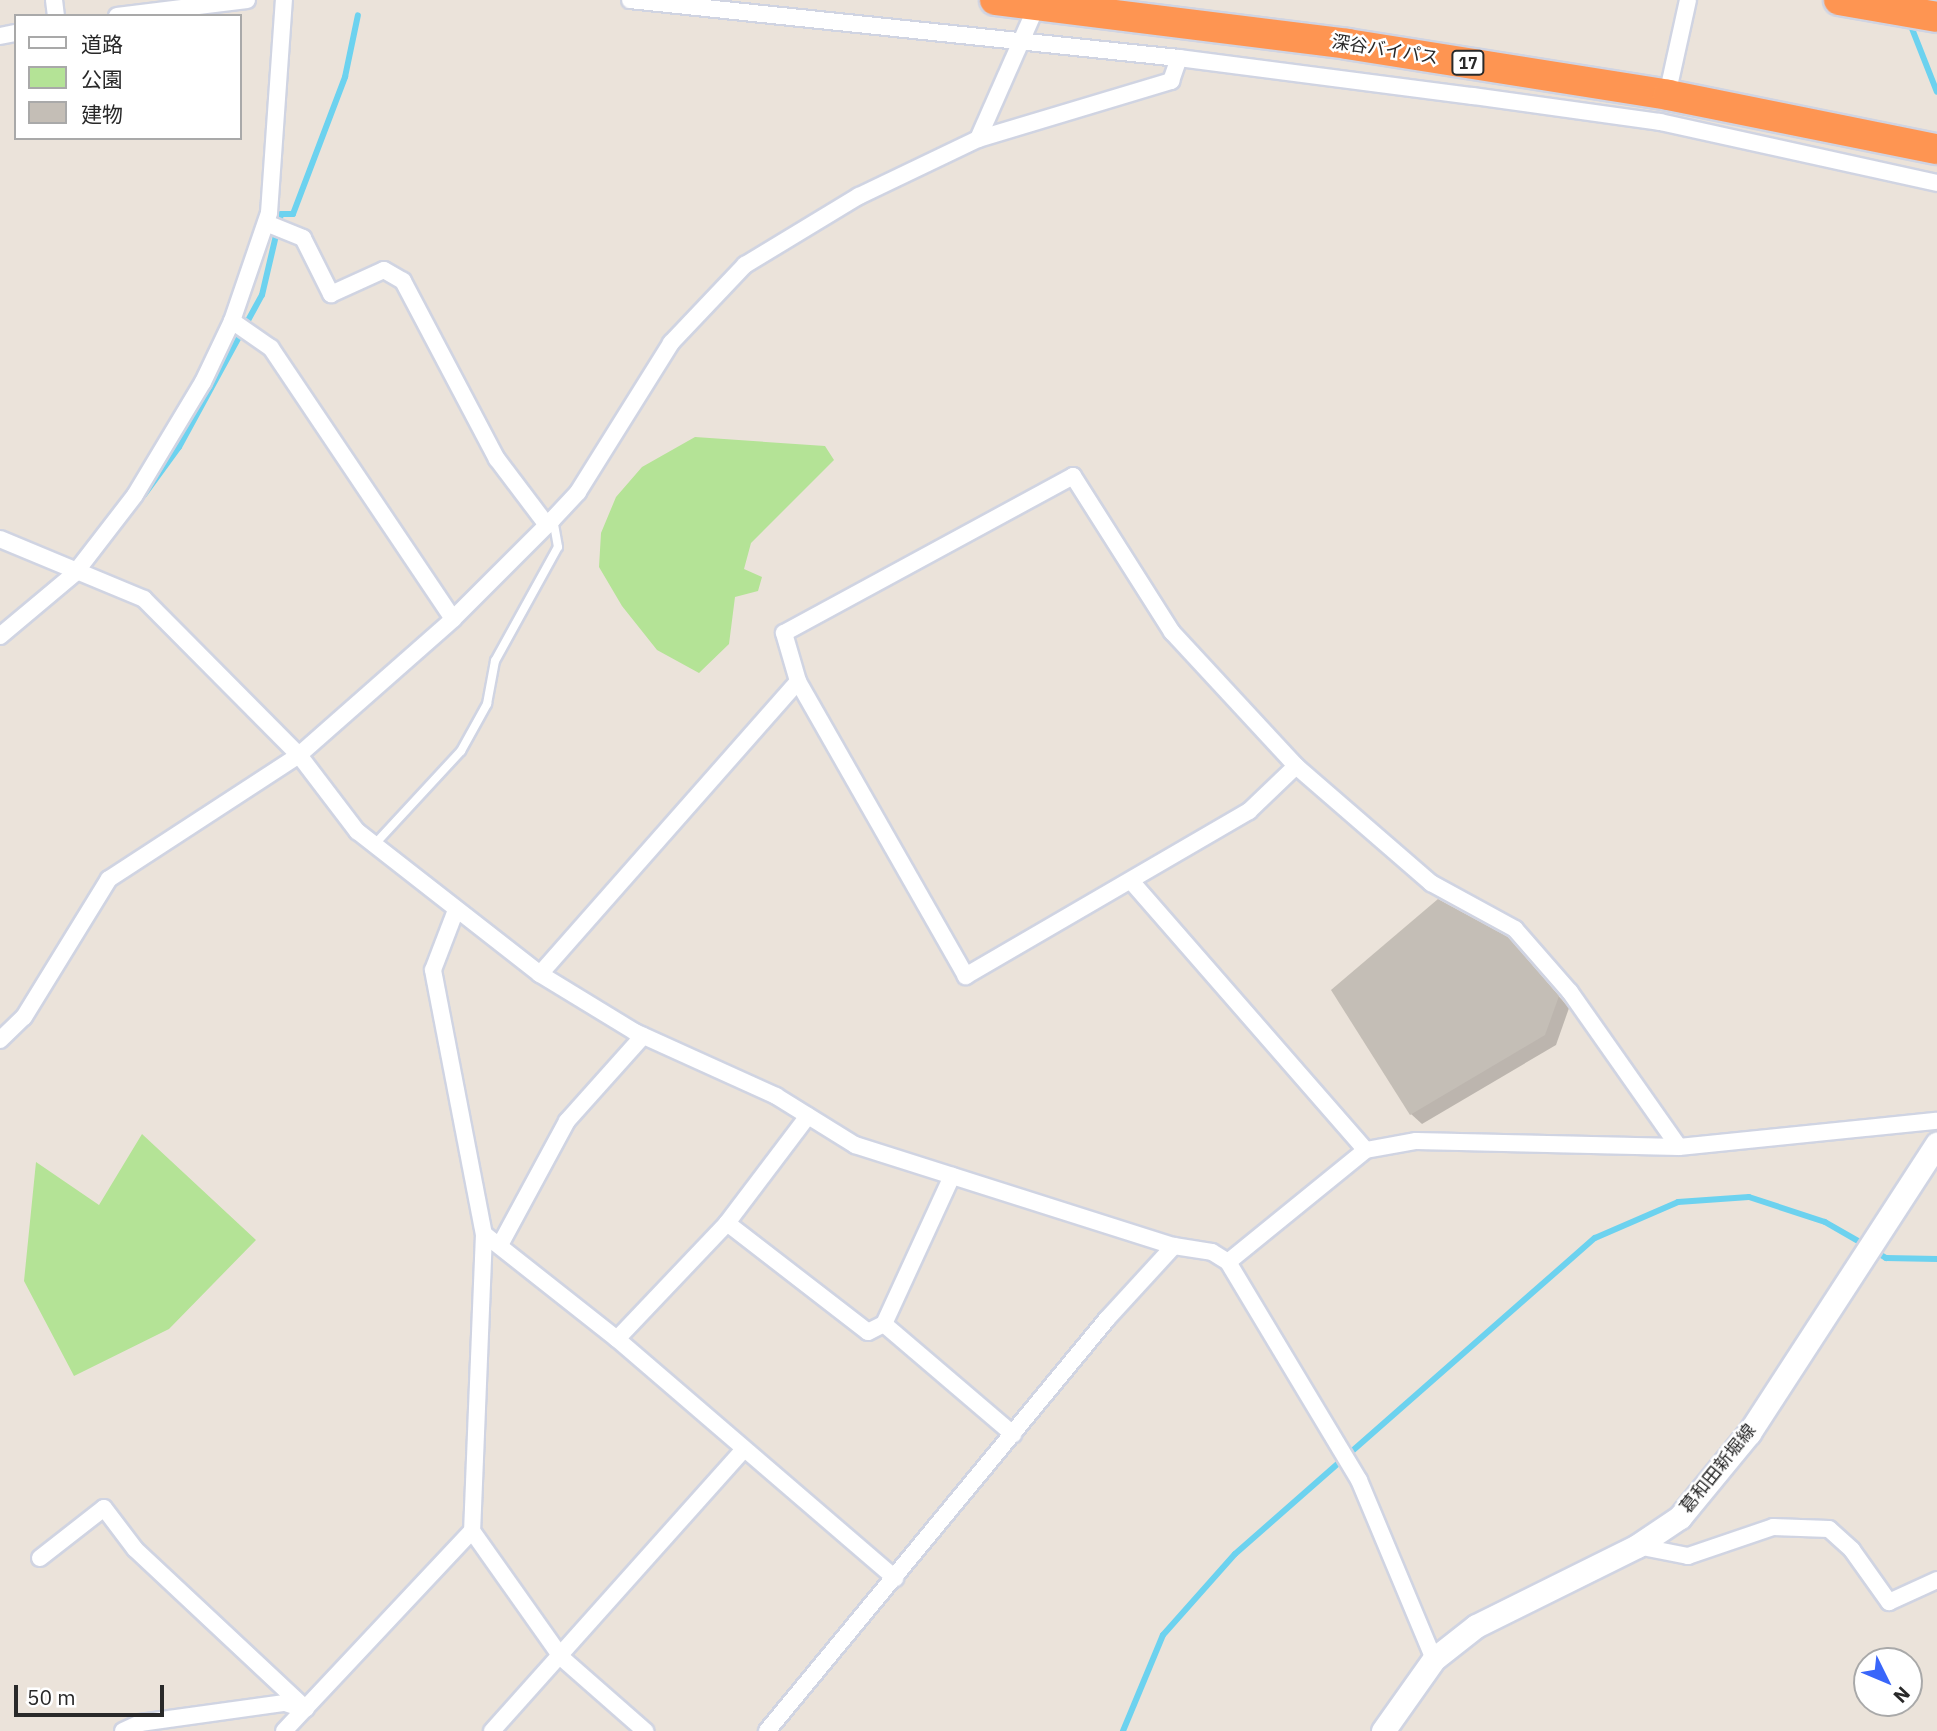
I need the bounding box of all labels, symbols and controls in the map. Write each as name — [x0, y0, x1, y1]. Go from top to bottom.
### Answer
legend — [14, 14, 242, 140]
text: 道路 — [81, 30, 123, 58]
street label: 深谷バイパス — [1330, 31, 1440, 69]
road number: 17 — [1450, 50, 1486, 76]
text: 公園 — [81, 65, 123, 93]
text: 建物 — [81, 100, 123, 128]
street label: 葛和田新堀線 — [1676, 1420, 1760, 1518]
north arrow — [1853, 1647, 1923, 1717]
scale bar — [18, 1672, 168, 1716]
text: N — [1888, 1682, 1915, 1708]
text: 50 m — [27, 1683, 76, 1711]

